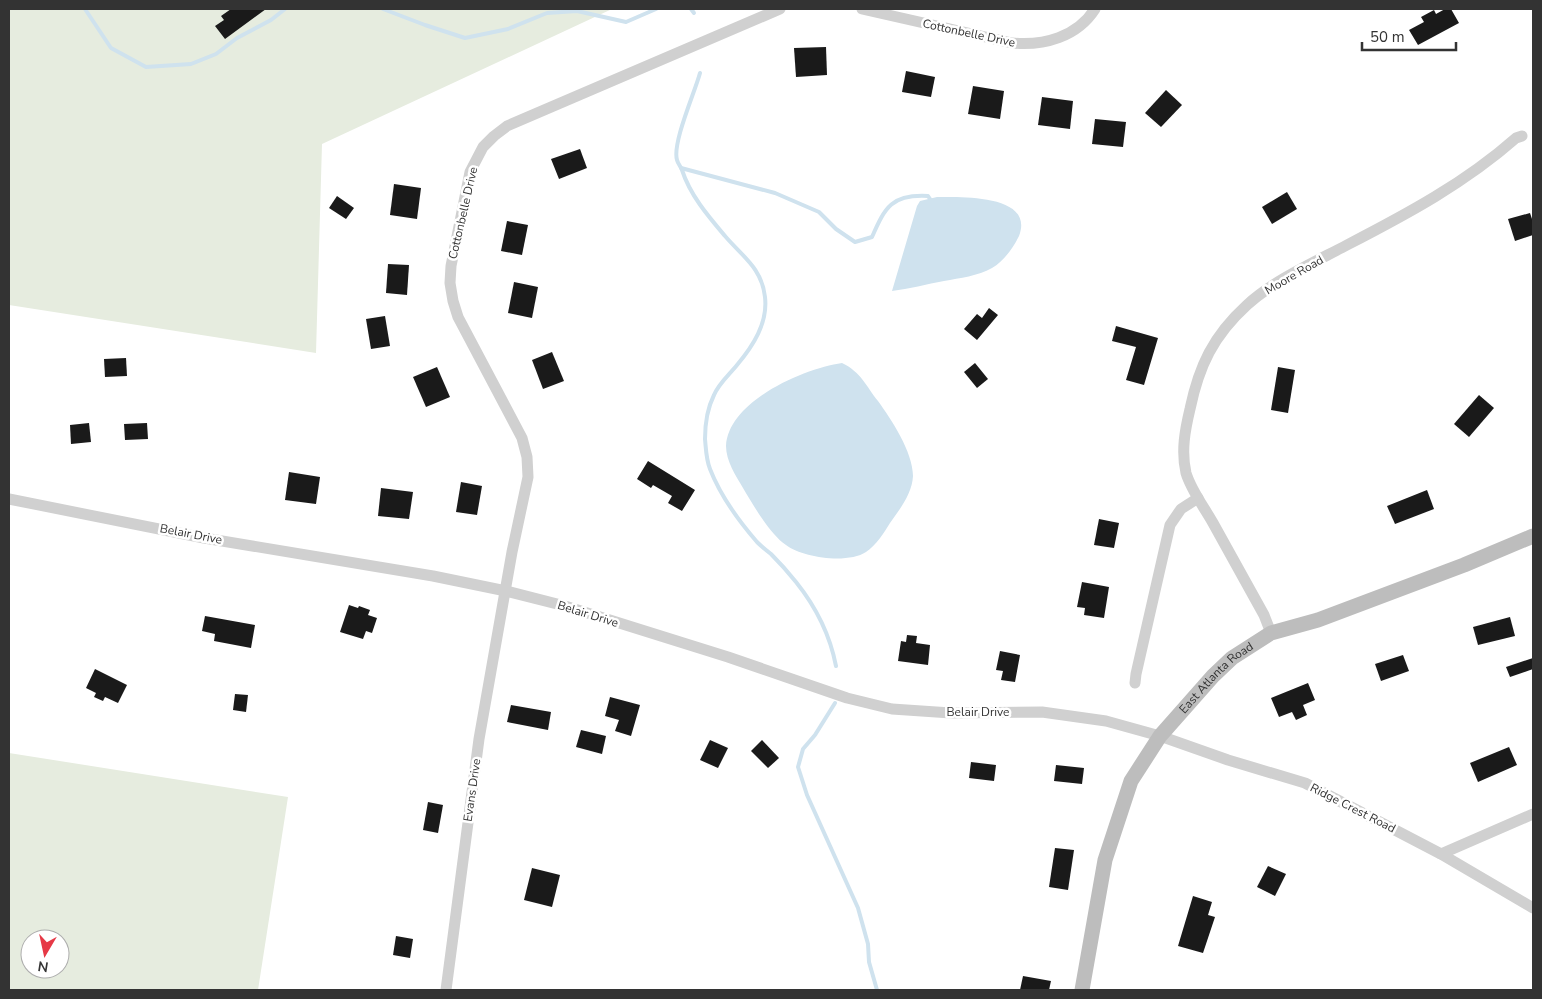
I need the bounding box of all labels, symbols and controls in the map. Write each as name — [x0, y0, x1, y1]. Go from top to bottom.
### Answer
street label: Cottonbelle Drive — [921, 15, 1017, 51]
scale bar — [1362, 20, 1456, 52]
text: 50 m — [1370, 27, 1405, 47]
street label: Cottonbelle Drive — [445, 165, 481, 261]
street label: Moore Road — [1262, 252, 1326, 298]
street label: Belair Drive — [159, 520, 223, 548]
street label: Belair Drive — [556, 597, 620, 631]
street label: East Atlanta Road — [1176, 638, 1256, 717]
street label: Belair Drive — [946, 704, 1010, 720]
street label: Evans Drive — [460, 757, 484, 823]
street label: Ridge Crest Road — [1308, 780, 1398, 836]
north arrow — [20, 929, 70, 979]
text: N — [36, 956, 50, 977]

